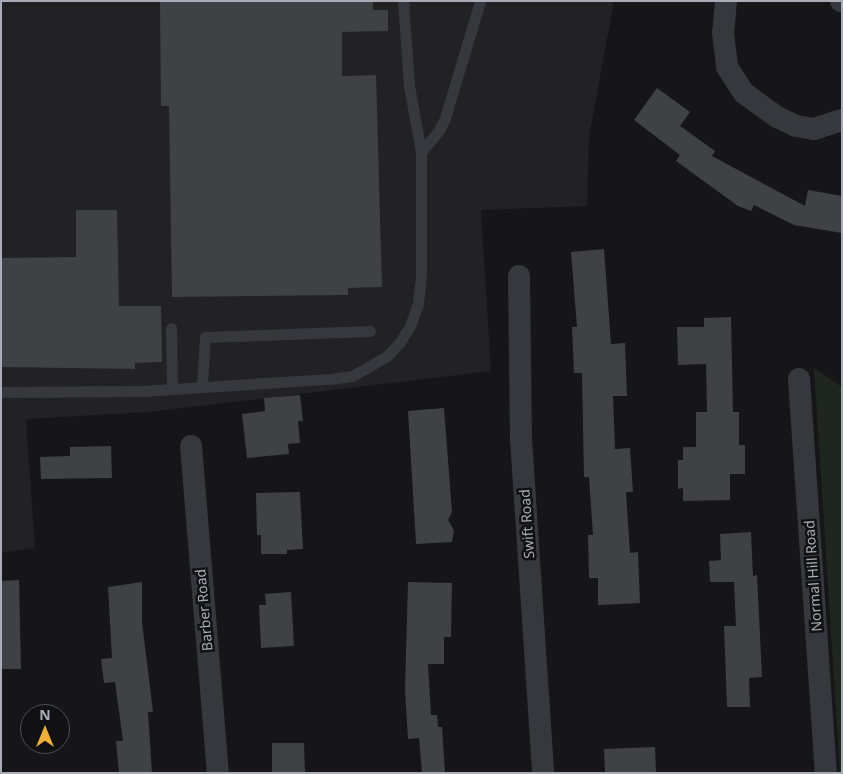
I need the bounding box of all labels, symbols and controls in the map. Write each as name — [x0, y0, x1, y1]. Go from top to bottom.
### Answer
street label: Swift Road — [516, 489, 538, 559]
street label: Normal Hill Road — [801, 520, 825, 632]
street label: Barber Road — [192, 568, 216, 652]
north arrow — [20, 704, 70, 754]
text: N — [39, 705, 51, 724]

